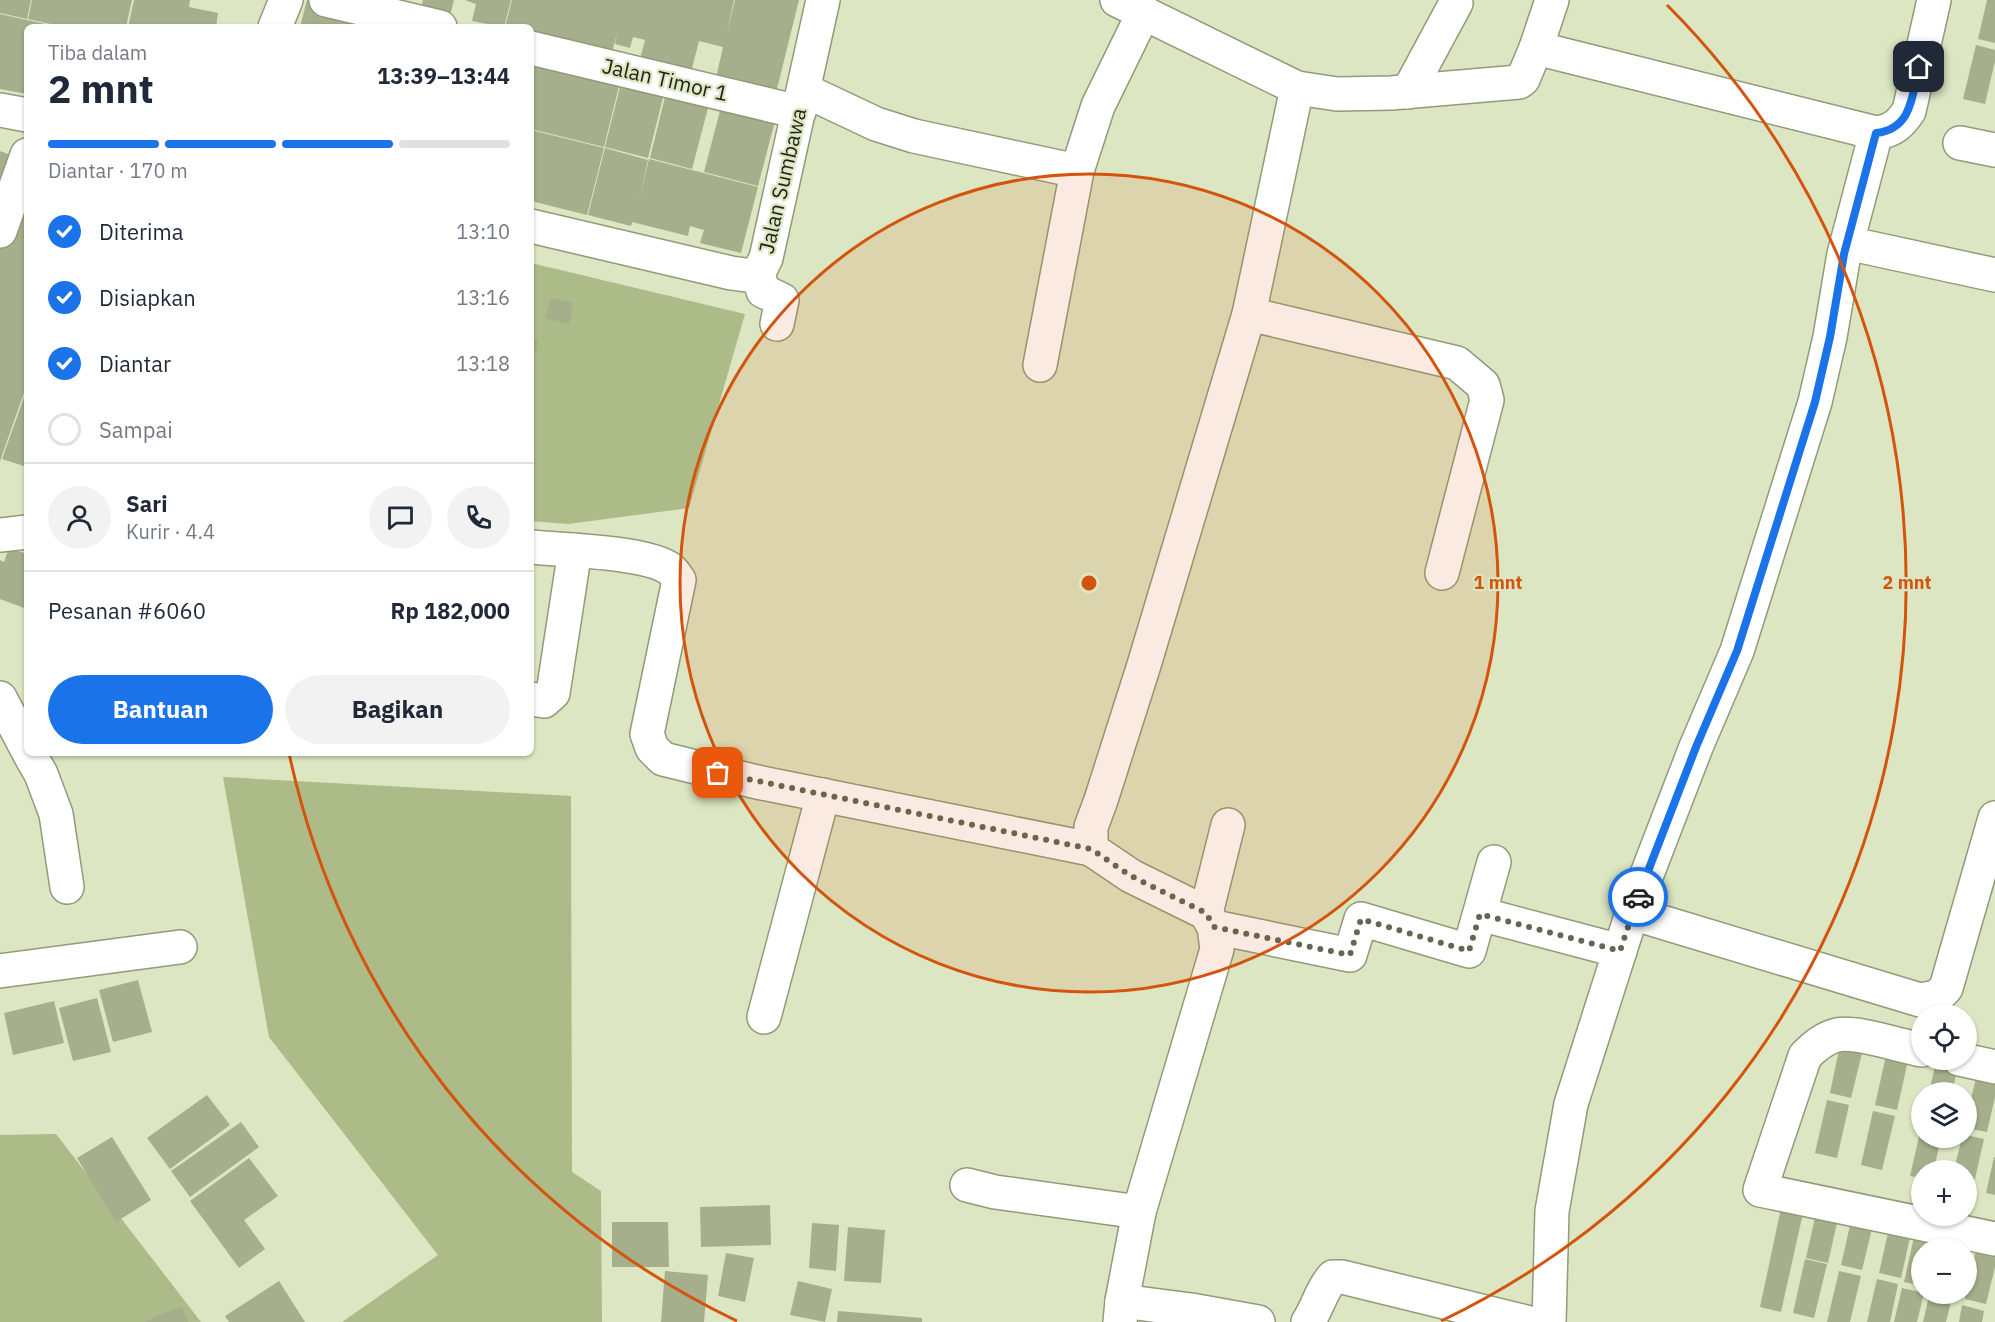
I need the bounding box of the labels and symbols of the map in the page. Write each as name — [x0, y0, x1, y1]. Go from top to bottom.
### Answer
pin — [1893, 41, 1944, 92]
street label: Jalan Timor 1 — [600, 51, 731, 107]
street label: Jalan Sumbawa — [752, 105, 812, 256]
text: 1 mnt — [1474, 571, 1522, 594]
text: 2 mnt — [1883, 571, 1931, 594]
centre of rings — [1079, 573, 1099, 593]
pin — [692, 747, 743, 798]
courier — [1608, 867, 1668, 927]

